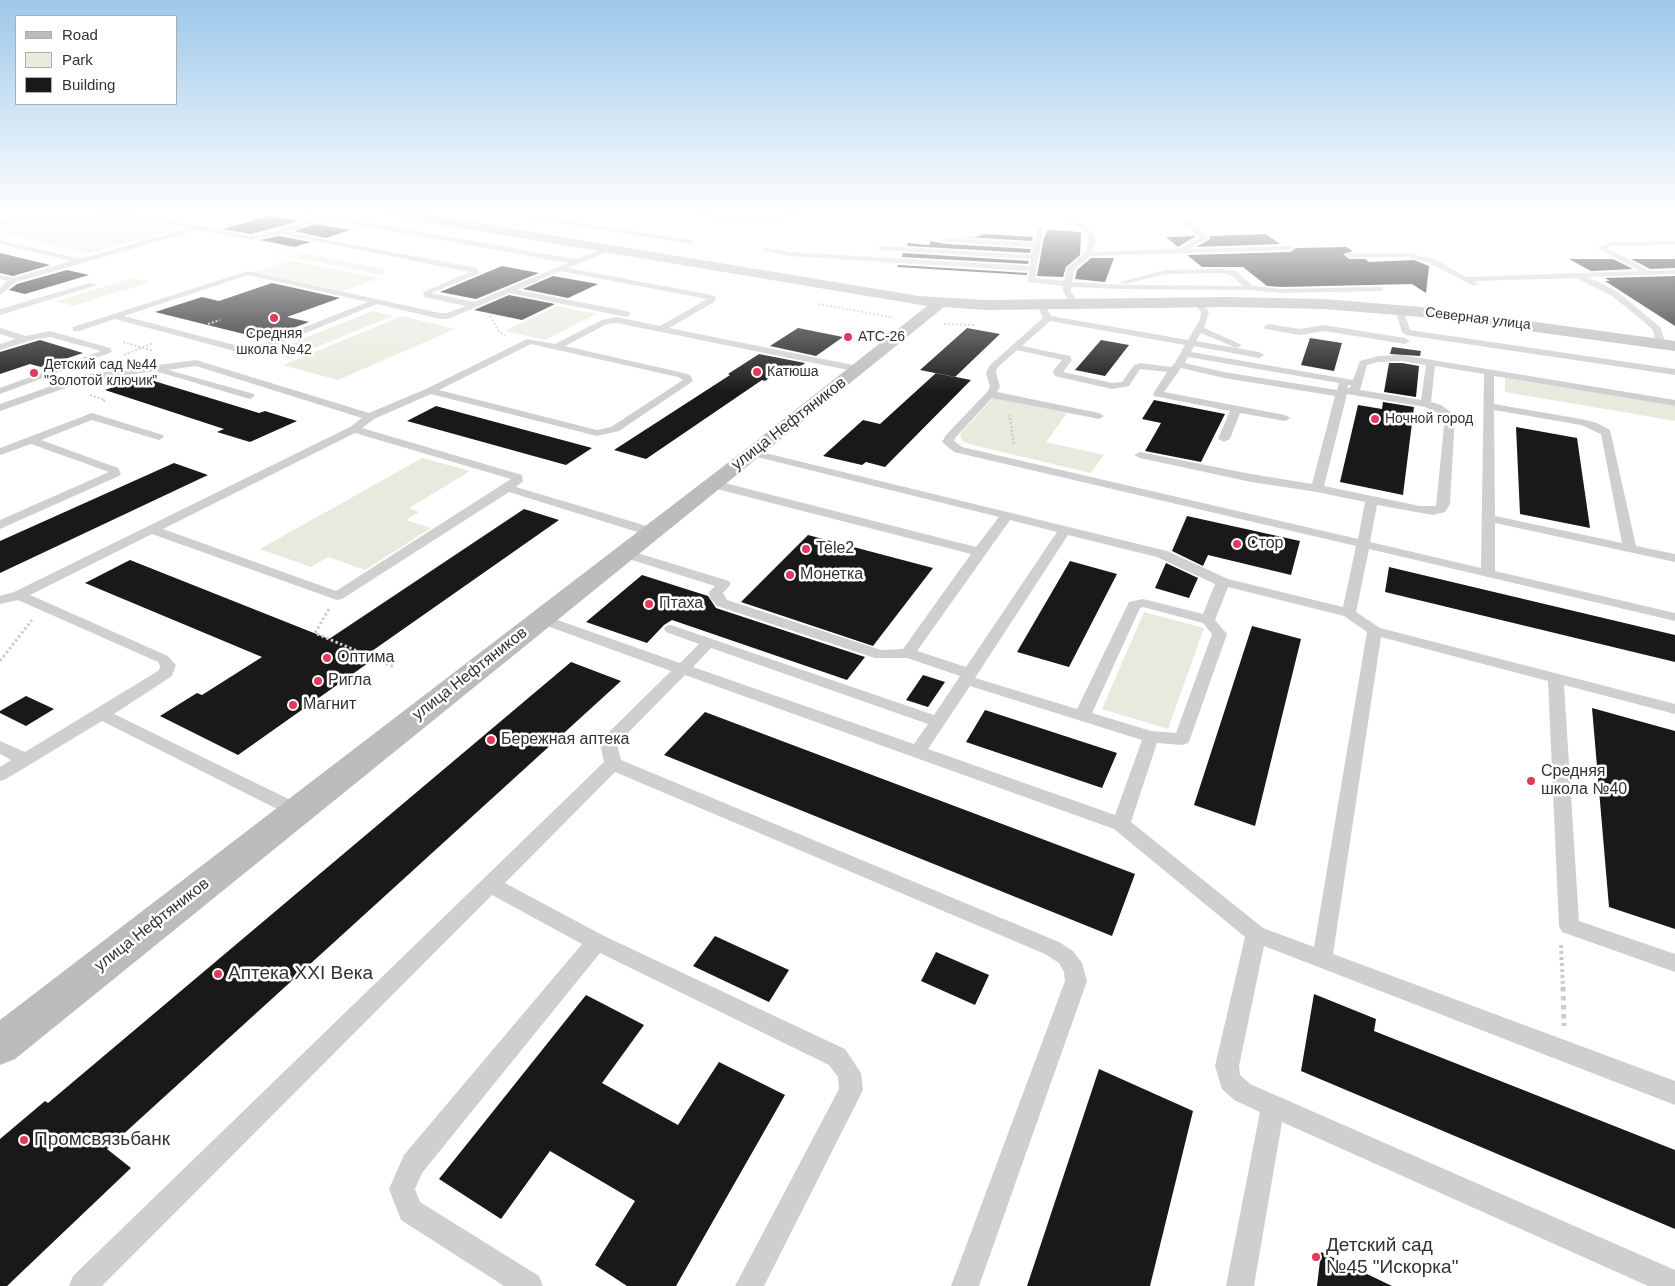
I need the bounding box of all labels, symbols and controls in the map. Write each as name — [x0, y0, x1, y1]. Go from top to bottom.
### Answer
legend — [15, 15, 178, 105]
text: Road — [62, 26, 98, 43]
text: Park — [62, 51, 93, 68]
text: Building — [62, 76, 115, 93]
street label: Северная улица — [1424, 304, 1532, 334]
marker: Средняя школа №42 — [268, 312, 280, 324]
place label: Средняя школа №42 — [236, 326, 312, 358]
place label: АТС-26 — [858, 329, 905, 345]
marker: АТС-26 — [842, 331, 854, 343]
place label: Детский сад №44 "Золотой ключик" — [44, 357, 157, 390]
place label: Катюша — [767, 364, 819, 380]
marker: Катюша — [751, 366, 763, 378]
marker: Детский сад №44 "Золотой ключик" — [28, 367, 40, 379]
street label: улица Нефтяников — [728, 373, 850, 475]
place label: Ночной город — [1385, 411, 1473, 427]
marker: Ночной город — [1369, 413, 1381, 425]
place label: Стор — [1247, 534, 1284, 554]
marker: Стор — [1231, 538, 1243, 550]
place label: Tele2 — [816, 539, 854, 559]
marker: Tele2 — [800, 543, 812, 555]
place label: Монетка — [800, 565, 863, 585]
marker: Монетка — [784, 569, 796, 581]
place label: Птаха — [659, 594, 703, 614]
marker: Птаха — [643, 598, 655, 610]
street label: улица Нефтяников — [409, 623, 531, 725]
place label: Оптима — [337, 648, 394, 668]
marker: Оптима — [321, 652, 333, 664]
place label: Ригла — [328, 671, 371, 691]
marker: Ригла — [312, 675, 324, 687]
place label: Магнит — [303, 695, 356, 715]
marker: Магнит — [287, 699, 299, 711]
place label: Бережная аптека — [501, 730, 629, 750]
marker: Бережная аптека — [485, 734, 497, 746]
place label: Средняя школа №40 — [1541, 762, 1627, 800]
marker: Средняя школа №40 — [1525, 775, 1537, 787]
street label: улица Нефтяников — [91, 874, 213, 976]
place label: Аптека XXI Века — [228, 963, 373, 985]
marker: Аптека XXI Века — [212, 968, 224, 980]
place label: Промсвязьбанк — [34, 1129, 170, 1151]
marker: Промсвязьбанк — [18, 1134, 30, 1146]
place label: Детский сад №45 "Искорка" — [1326, 1235, 1458, 1279]
marker: Детский сад №45 "Искорка" — [1310, 1251, 1322, 1263]

